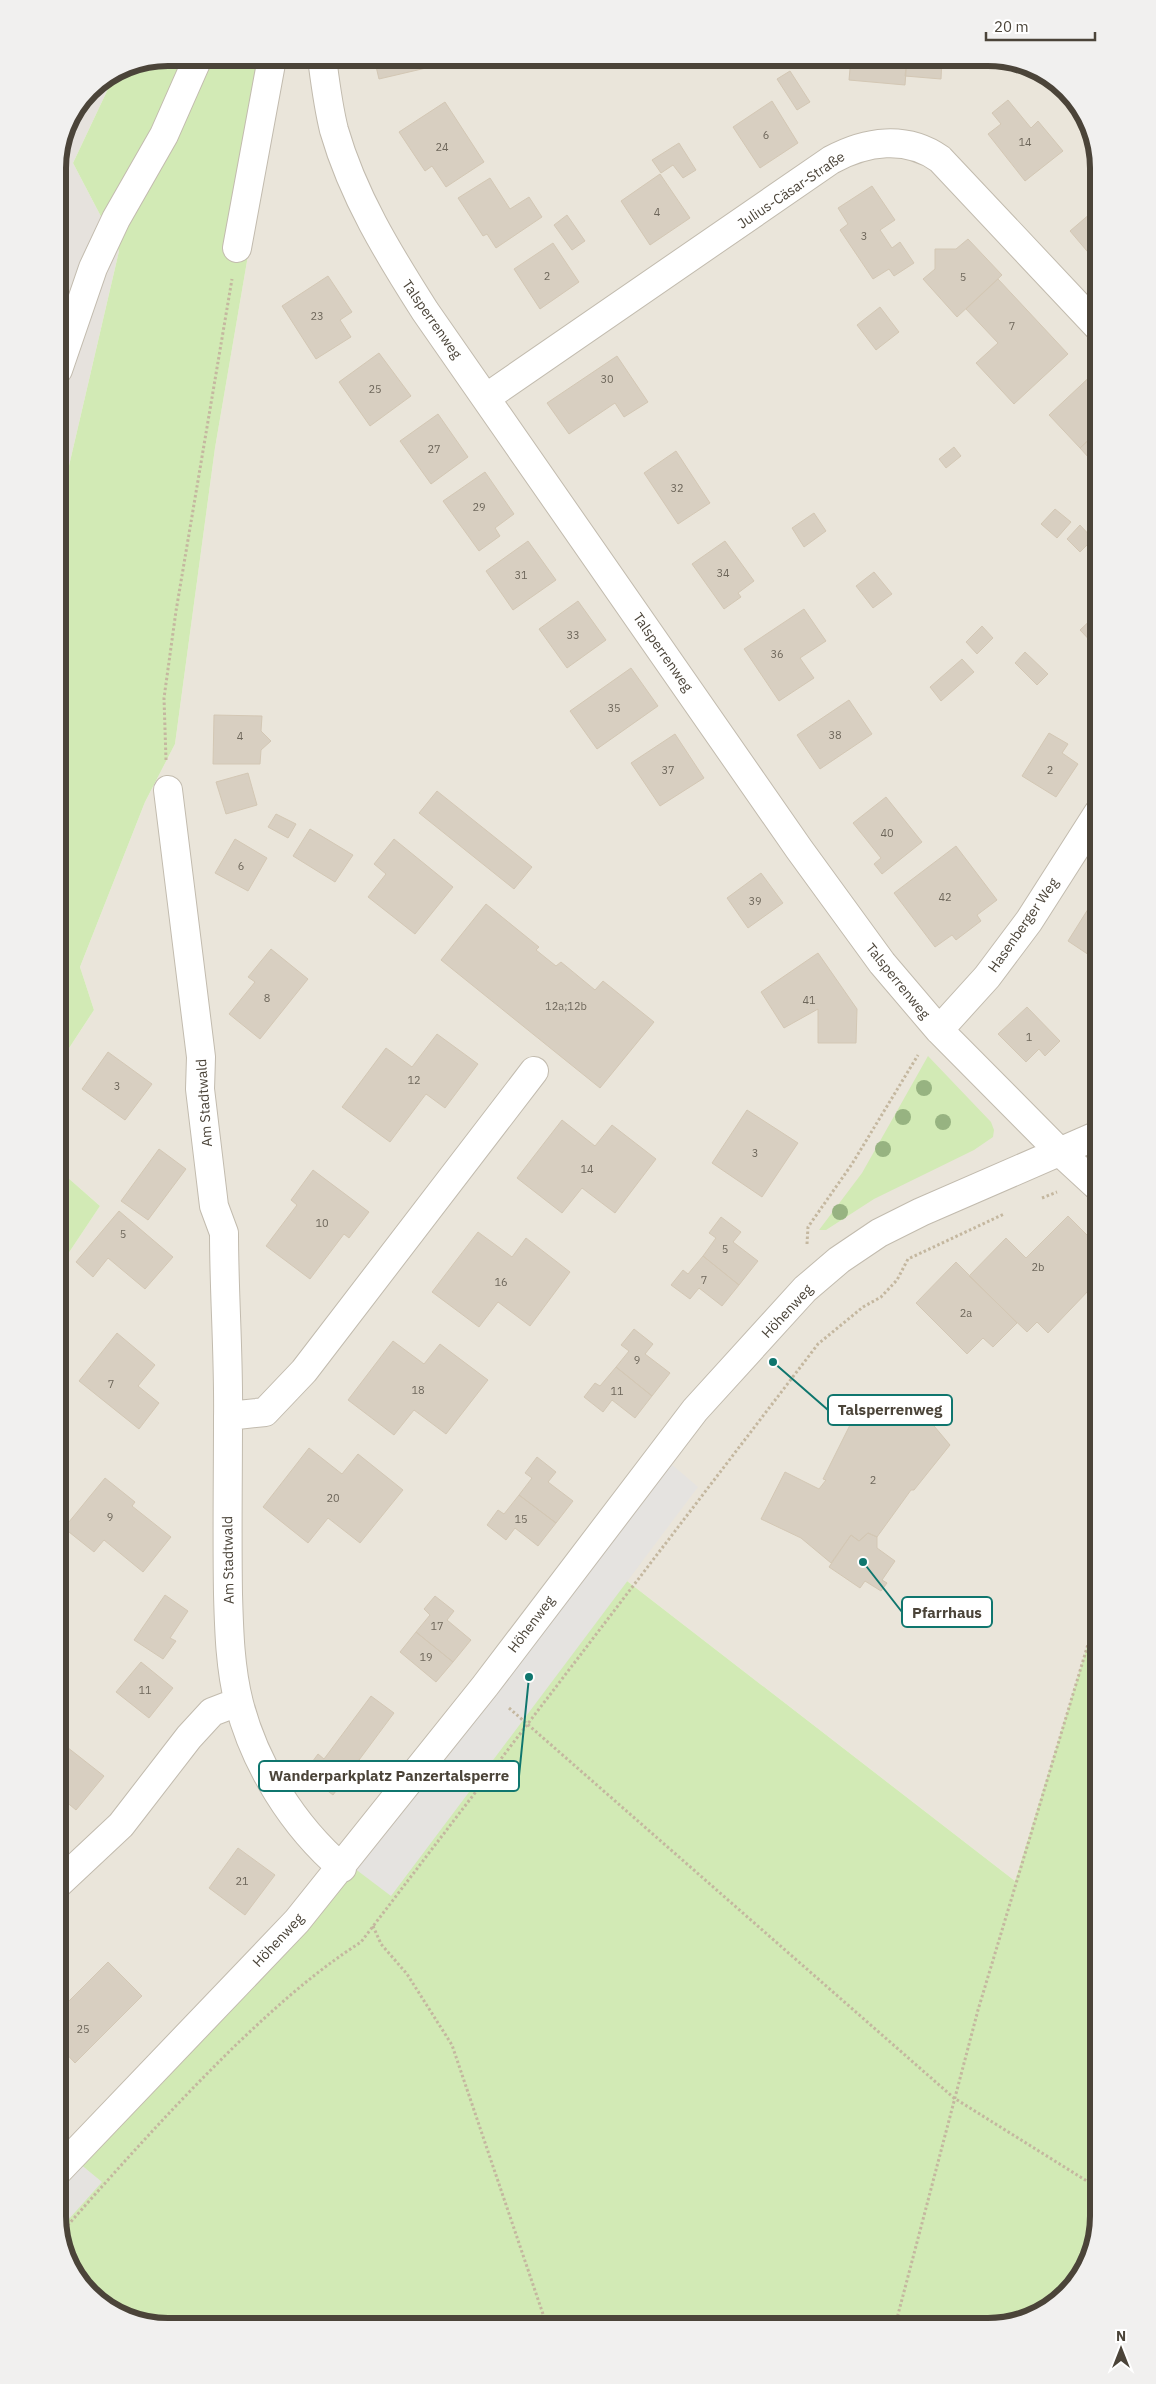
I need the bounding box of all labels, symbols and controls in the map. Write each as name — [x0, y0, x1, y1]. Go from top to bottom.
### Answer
scale bar — [986, 10, 1095, 42]
text: 20 m — [994, 17, 1029, 36]
house number: 6 — [763, 128, 769, 142]
house number: 14 — [1018, 135, 1032, 149]
house number: 24 — [435, 140, 449, 154]
street label: Julius-Cäsar-Straße — [734, 147, 848, 233]
house number: 4 — [654, 205, 661, 219]
house number: 3 — [861, 229, 867, 243]
house number: 2 — [544, 269, 550, 283]
house number: 5 — [960, 270, 966, 284]
street label: Talsperrenweg — [398, 276, 466, 363]
house number: 23 — [310, 309, 324, 323]
house number: 7 — [1009, 319, 1015, 333]
house number: 30 — [600, 372, 614, 386]
house number: 25 — [368, 382, 382, 396]
house number: 27 — [427, 442, 441, 456]
house number: 32 — [670, 481, 684, 495]
house number: 29 — [472, 500, 486, 514]
house number: 34 — [716, 566, 730, 580]
house number: 31 — [514, 568, 528, 582]
street label: Talsperrenweg — [629, 609, 697, 696]
house number: 33 — [566, 628, 580, 642]
house number: 36 — [770, 647, 784, 661]
house number: 35 — [607, 701, 621, 715]
house number: 38 — [828, 728, 842, 742]
house number: 4 — [237, 729, 244, 743]
house number: 37 — [661, 763, 675, 777]
house number: 2 — [1047, 763, 1053, 777]
house number: 40 — [880, 826, 894, 840]
house number: 6 — [238, 859, 244, 873]
street label: Hasenberger Weg — [984, 874, 1063, 976]
house number: 42 — [938, 890, 952, 904]
house number: 39 — [748, 894, 762, 908]
street label: Talsperrenweg — [862, 939, 934, 1023]
house number: 8 — [264, 991, 270, 1005]
house number: 41 — [802, 993, 816, 1007]
house number: 12a;12b — [545, 999, 587, 1013]
house number: 1 — [1026, 1030, 1033, 1044]
street label: Am Stadtwald — [192, 1058, 216, 1148]
house number: 12 — [407, 1073, 421, 1087]
house number: 3 — [114, 1079, 120, 1093]
house number: 3 — [752, 1146, 758, 1160]
house number: 14 — [580, 1162, 594, 1176]
house number: 10 — [315, 1216, 329, 1230]
house number: 5 — [120, 1227, 126, 1241]
house number: 5 — [722, 1242, 728, 1256]
house number: 2b — [1032, 1260, 1044, 1274]
house number: 7 — [701, 1273, 707, 1287]
house number: 16 — [494, 1275, 508, 1289]
street label: Höhenweg — [758, 1280, 817, 1342]
house number: 2a — [960, 1306, 972, 1320]
house number: 9 — [634, 1353, 640, 1367]
house number: 7 — [108, 1377, 114, 1391]
house number: 18 — [411, 1383, 425, 1397]
house number: 11 — [610, 1384, 624, 1398]
callout: Talsperrenweg — [828, 1395, 952, 1425]
text: Talsperrenweg — [838, 1400, 943, 1419]
house number: 2 — [870, 1473, 876, 1487]
house number: 20 — [326, 1491, 340, 1505]
house number: 9 — [107, 1510, 113, 1524]
house number: 15 — [514, 1512, 528, 1526]
street label: Am Stadtwald — [218, 1516, 238, 1604]
street label: Höhenweg — [504, 1591, 559, 1656]
callout: Pfarrhaus — [902, 1597, 992, 1627]
text: Pfarrhaus — [912, 1603, 982, 1622]
house number: 17 — [430, 1619, 444, 1633]
house number: 19 — [419, 1650, 433, 1664]
house number: 11 — [138, 1683, 152, 1697]
callout: Wanderparkplatz Panzertalsperre — [259, 1761, 519, 1791]
text: Wanderparkplatz Panzertalsperre — [269, 1766, 509, 1785]
house number: 21 — [235, 1874, 249, 1888]
street label: Höhenweg — [249, 1909, 308, 1971]
house number: 25 — [76, 2022, 90, 2036]
north arrow — [1096, 2324, 1146, 2374]
text: N — [1116, 2327, 1126, 2345]

